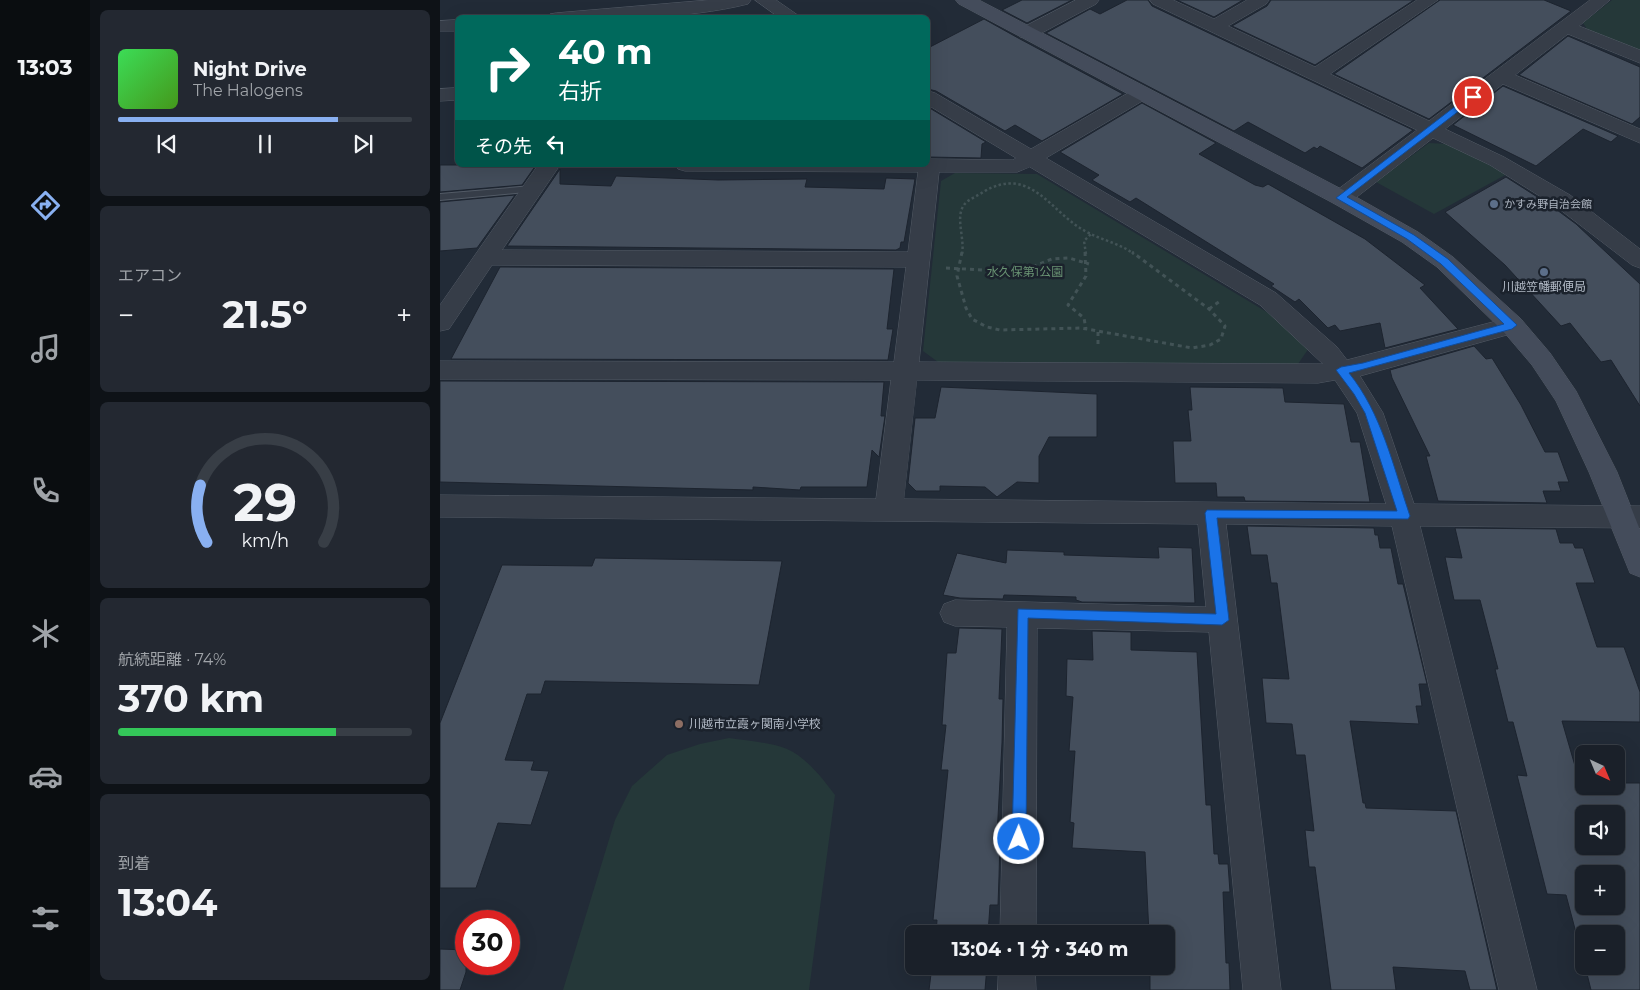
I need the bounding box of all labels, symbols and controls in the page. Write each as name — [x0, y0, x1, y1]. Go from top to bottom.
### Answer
text: 40 m — [558, 30, 653, 73]
icon: right — [475, 35, 540, 100]
text: 13:03 — [17, 54, 73, 81]
text: Night Drive — [193, 58, 307, 81]
pin — [1452, 76, 1494, 118]
text: 右折 — [558, 78, 602, 105]
text: The Halogens — [193, 81, 303, 100]
icon: arrive — [1459, 83, 1487, 111]
icon: previous — [153, 130, 181, 158]
icon: pause — [251, 130, 279, 158]
icon: next — [349, 130, 377, 158]
icon: left — [542, 130, 570, 158]
text: その先 — [475, 135, 532, 158]
icon: directions — [28, 188, 63, 223]
place label: かすみ野自治会館 — [1504, 197, 1592, 211]
marker: かすみ野自治会館 — [1488, 198, 1500, 210]
park label: 水久保第1公園 — [987, 264, 1063, 279]
text: エアコン — [118, 266, 182, 285]
marker: 川越笠幡郵便局 — [1538, 266, 1550, 278]
place label: 川越笠幡郵便局 — [1502, 279, 1586, 294]
text: 21.5° — [222, 291, 308, 338]
text: − — [118, 298, 134, 332]
text: + — [396, 298, 412, 332]
icon: music — [28, 331, 63, 366]
text: 29 — [233, 471, 297, 534]
icon: phone — [28, 473, 63, 508]
text: km/h — [241, 530, 289, 551]
icon: climate — [28, 616, 63, 651]
text: 航続距離 · 74% — [118, 650, 226, 669]
text: 370 km — [118, 675, 264, 722]
place label: 川越市立霞ヶ関南小学校 — [689, 716, 821, 731]
marker: 川越市立霞ヶ関南小学校 — [673, 718, 685, 730]
north arrow — [1575, 745, 1625, 795]
map controls — [1575, 745, 1625, 975]
icon: car — [28, 759, 63, 794]
button: sound — [1575, 805, 1625, 855]
position arrow — [992, 812, 1044, 864]
text: 到着 — [118, 854, 150, 873]
button: + — [1575, 865, 1625, 915]
text: 13:04 — [118, 879, 217, 926]
icon: filters — [28, 901, 63, 936]
speed limit sign: 30 — [455, 910, 520, 975]
button: − — [1575, 925, 1625, 975]
text: 13:04 · 1 分 · 340 m — [951, 938, 1129, 961]

